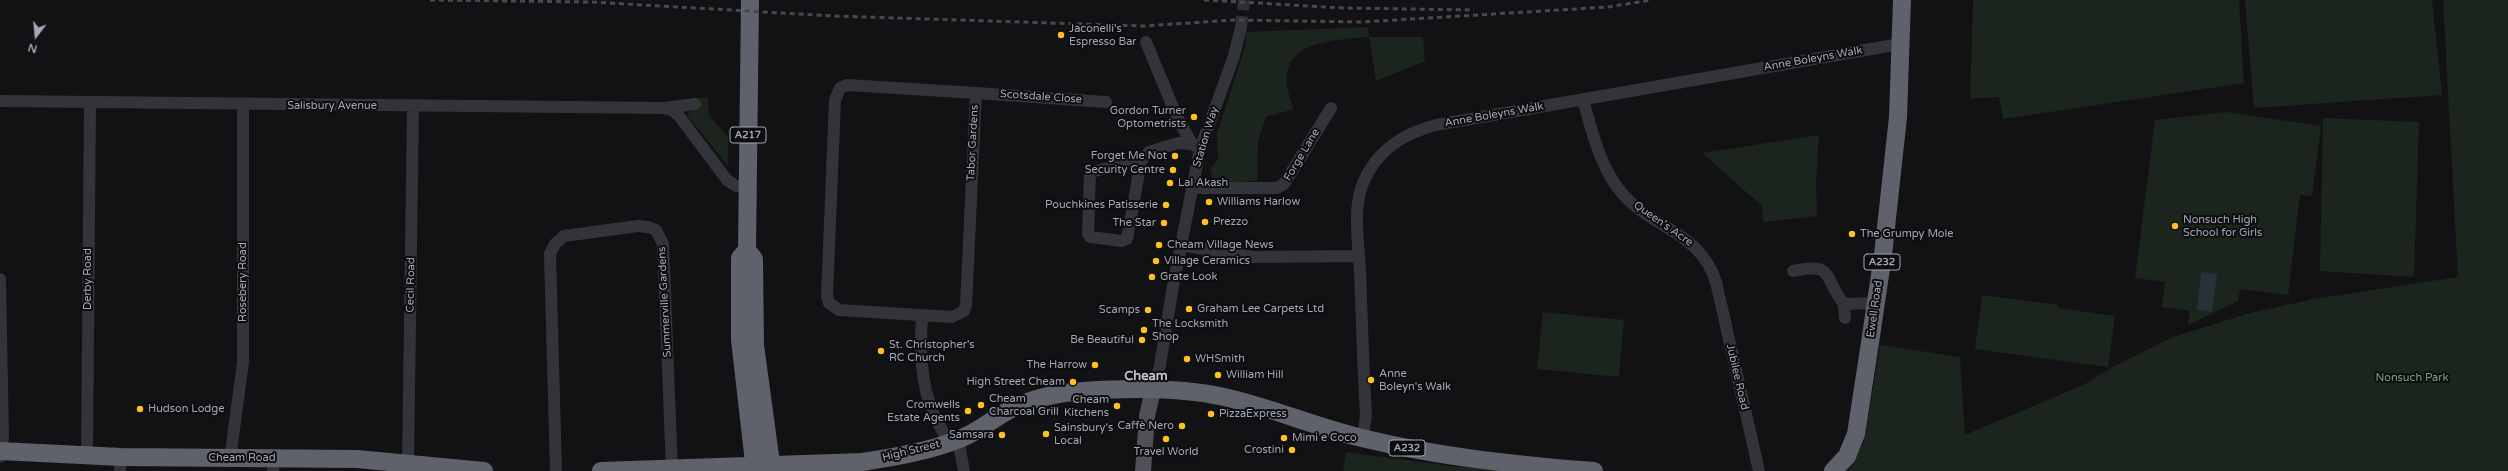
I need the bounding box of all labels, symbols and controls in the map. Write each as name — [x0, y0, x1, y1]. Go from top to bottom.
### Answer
north arrow — [16, 16, 56, 56]
place label: Jaconelli's Espresso Bar — [1069, 22, 1137, 48]
marker: Jaconelli's Espresso Bar — [1056, 30, 1066, 40]
text: N — [27, 41, 39, 55]
street label: Anne Boleyns Walk — [1763, 44, 1863, 74]
street label: Scotsdale Close — [1000, 88, 1082, 106]
street label: Salisbury Avenue — [287, 99, 377, 113]
street label: Anne Boleyns Walk — [1444, 100, 1544, 130]
place label: Gordon Turner Optometrists — [1110, 104, 1186, 130]
street label: Tabor Gardens — [964, 105, 982, 181]
street label: Station Way — [1191, 105, 1221, 169]
marker: Gordon Turner Optometrists — [1189, 112, 1199, 122]
road number: A217 — [730, 127, 766, 143]
street label: Forge Lane — [1281, 127, 1323, 183]
place label: Forget Me Not — [1091, 149, 1167, 163]
marker: Forget Me Not — [1170, 151, 1180, 161]
place label: Security Centre — [1085, 163, 1165, 177]
marker: Security Centre — [1168, 165, 1178, 175]
place label: Lal Akash — [1178, 176, 1228, 190]
marker: Lal Akash — [1165, 178, 1175, 188]
place label: Williams Harlow — [1217, 195, 1300, 209]
marker: Williams Harlow — [1204, 197, 1214, 207]
place label: Pouchkines Patisserie — [1045, 198, 1158, 212]
street label: Queen's Acre — [1631, 199, 1695, 249]
marker: Pouchkines Patisserie — [1161, 200, 1171, 210]
place label: Nonsuch High School for Girls — [2183, 213, 2262, 239]
place label: Prezzo — [1213, 215, 1248, 229]
place label: The Star — [1112, 216, 1156, 230]
marker: Prezzo — [1200, 217, 1210, 227]
marker: The Star — [1159, 218, 1169, 228]
marker: Nonsuch High School for Girls — [2170, 221, 2180, 231]
place label: The Grumpy Mole — [1860, 227, 1954, 241]
marker: The Grumpy Mole — [1847, 229, 1857, 239]
place label: Cheam Village News — [1167, 238, 1274, 252]
marker: Cheam Village News — [1154, 240, 1164, 250]
street label: Rosebery Road — [236, 242, 250, 322]
street label: Summerville Gardens — [656, 246, 674, 358]
street label: Derby Road — [81, 248, 95, 310]
place label: Village Ceramics — [1164, 254, 1250, 268]
road number: A232 — [1864, 254, 1900, 270]
marker: Village Ceramics — [1151, 256, 1161, 266]
street label: Cecil Road — [404, 257, 418, 313]
place label: Grate Look — [1160, 270, 1218, 284]
marker: Grate Look — [1147, 272, 1157, 282]
street label: Ewell Road — [1864, 280, 1886, 338]
place label: Graham Lee Carpets Ltd — [1197, 302, 1324, 316]
place label: Scamps — [1099, 303, 1140, 317]
marker: Graham Lee Carpets Ltd — [1184, 304, 1194, 314]
marker: Scamps — [1143, 305, 1153, 315]
place label: The Locksmith Shop — [1152, 317, 1228, 343]
marker: The Locksmith Shop — [1139, 325, 1149, 335]
place label: Be Beautiful — [1070, 333, 1134, 347]
marker: Be Beautiful — [1137, 335, 1147, 345]
place label: St. Christopher's RC Church — [889, 338, 975, 364]
street label: Jubilee Road — [1723, 343, 1751, 411]
marker: St. Christopher's RC Church — [876, 346, 886, 356]
place label: WHSmith — [1195, 352, 1245, 366]
marker: WHSmith — [1182, 354, 1192, 364]
place label: The Harrow — [1027, 358, 1087, 372]
marker: The Harrow — [1090, 360, 1100, 370]
place label: Anne Boleyn's Walk — [1379, 367, 1451, 393]
place label: William Hill — [1226, 368, 1284, 382]
district label: Cheam — [1124, 369, 1168, 385]
marker: William Hill — [1213, 370, 1223, 380]
park label: Nonsuch Park — [2376, 371, 2448, 385]
place label: High Street Cheam — [966, 375, 1065, 389]
marker: Anne Boleyn's Walk — [1366, 375, 1376, 385]
marker: High Street Cheam — [1068, 377, 1078, 387]
place label: Cheam Charcoal Grill — [989, 392, 1059, 418]
place label: Cheam Kitchens — [1064, 393, 1109, 419]
place label: Cromwells Estate Agents — [887, 398, 960, 424]
marker: Cheam Charcoal Grill — [976, 400, 986, 410]
marker: Cheam Kitchens — [1112, 401, 1122, 411]
place label: Hudson Lodge — [148, 402, 224, 416]
marker: Hudson Lodge — [135, 404, 145, 414]
marker: Cromwells Estate Agents — [963, 406, 973, 416]
place label: PizzaExpress — [1219, 407, 1287, 421]
marker: PizzaExpress — [1206, 409, 1216, 419]
place label: Caffè Nero — [1117, 419, 1174, 433]
place label: Sainsbury's Local — [1054, 421, 1113, 447]
marker: Caffè Nero — [1177, 421, 1187, 431]
place label: Samsara — [949, 428, 994, 442]
marker: Sainsbury's Local — [1041, 429, 1051, 439]
marker: Samsara — [997, 430, 1007, 440]
place label: Mimi e Coco — [1292, 431, 1357, 445]
marker: Mimi e Coco — [1279, 433, 1289, 443]
marker: Travel World — [1161, 434, 1171, 444]
street label: High Street — [881, 437, 941, 465]
road number: A232 — [1389, 440, 1425, 456]
place label: Crostini — [1244, 443, 1284, 457]
place label: Travel World — [1133, 445, 1199, 459]
marker: Crostini — [1287, 445, 1297, 455]
street label: Cheam Road — [208, 451, 276, 465]

